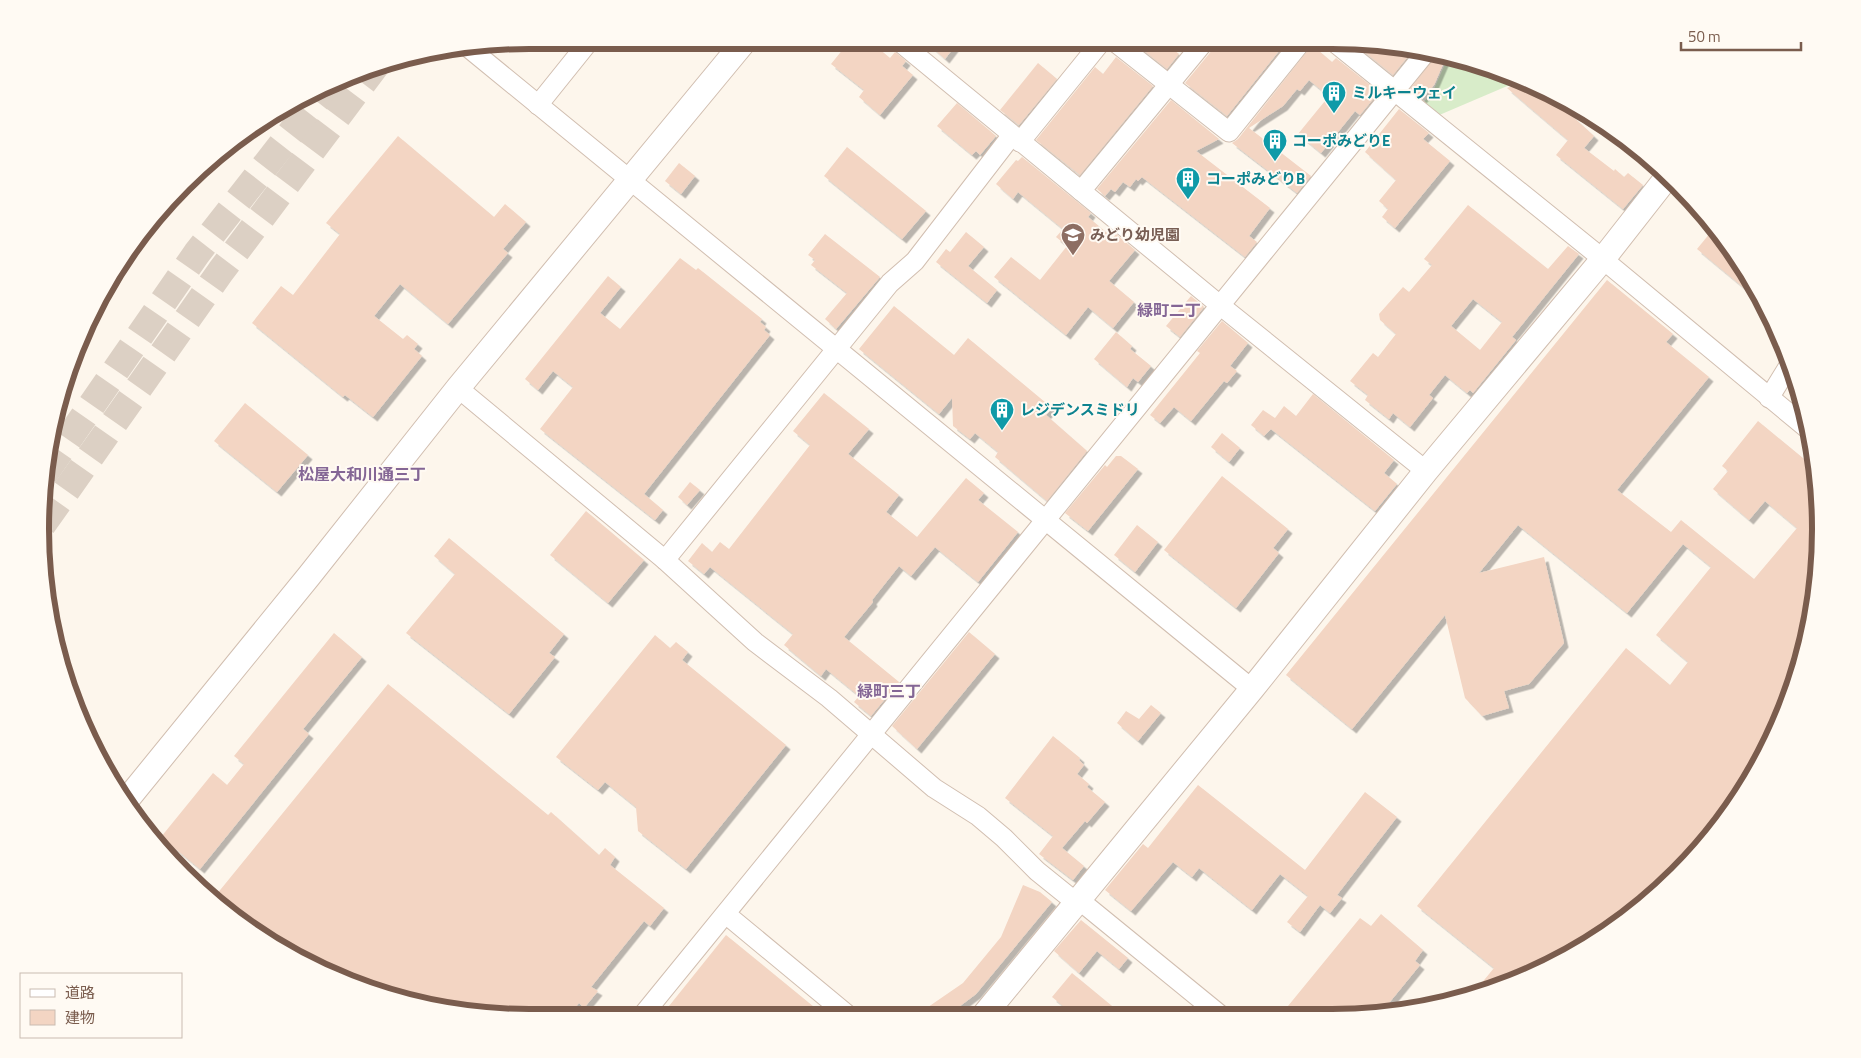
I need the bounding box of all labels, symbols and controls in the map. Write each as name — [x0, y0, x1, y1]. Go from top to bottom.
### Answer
scale bar — [1681, 20, 1801, 52]
text: 50 m — [1688, 25, 1721, 48]
building icon: ミルキーウェイ — [1321, 80, 1347, 114]
place label: ミルキーウェイ — [1352, 81, 1457, 104]
building icon: コーポみどりE — [1262, 128, 1288, 162]
place label: コーポみどりE — [1292, 129, 1390, 152]
building icon: コーポみどりB — [1175, 166, 1201, 200]
place label: コーポみどりB — [1206, 167, 1305, 190]
school or university icon: みどり幼児園 — [1060, 222, 1086, 256]
place label: みどり幼児園 — [1090, 223, 1180, 246]
district label: 緑町二丁 — [1137, 298, 1201, 322]
building icon: レジデンスミドリ — [989, 397, 1015, 431]
place label: レジデンスミドリ — [1020, 398, 1140, 421]
district label: 松屋大和川通三丁 — [298, 462, 426, 486]
district label: 緑町三丁 — [857, 679, 921, 703]
legend — [20, 973, 182, 1038]
text: 道路 — [65, 981, 95, 1004]
text: 建物 — [65, 1006, 95, 1029]

